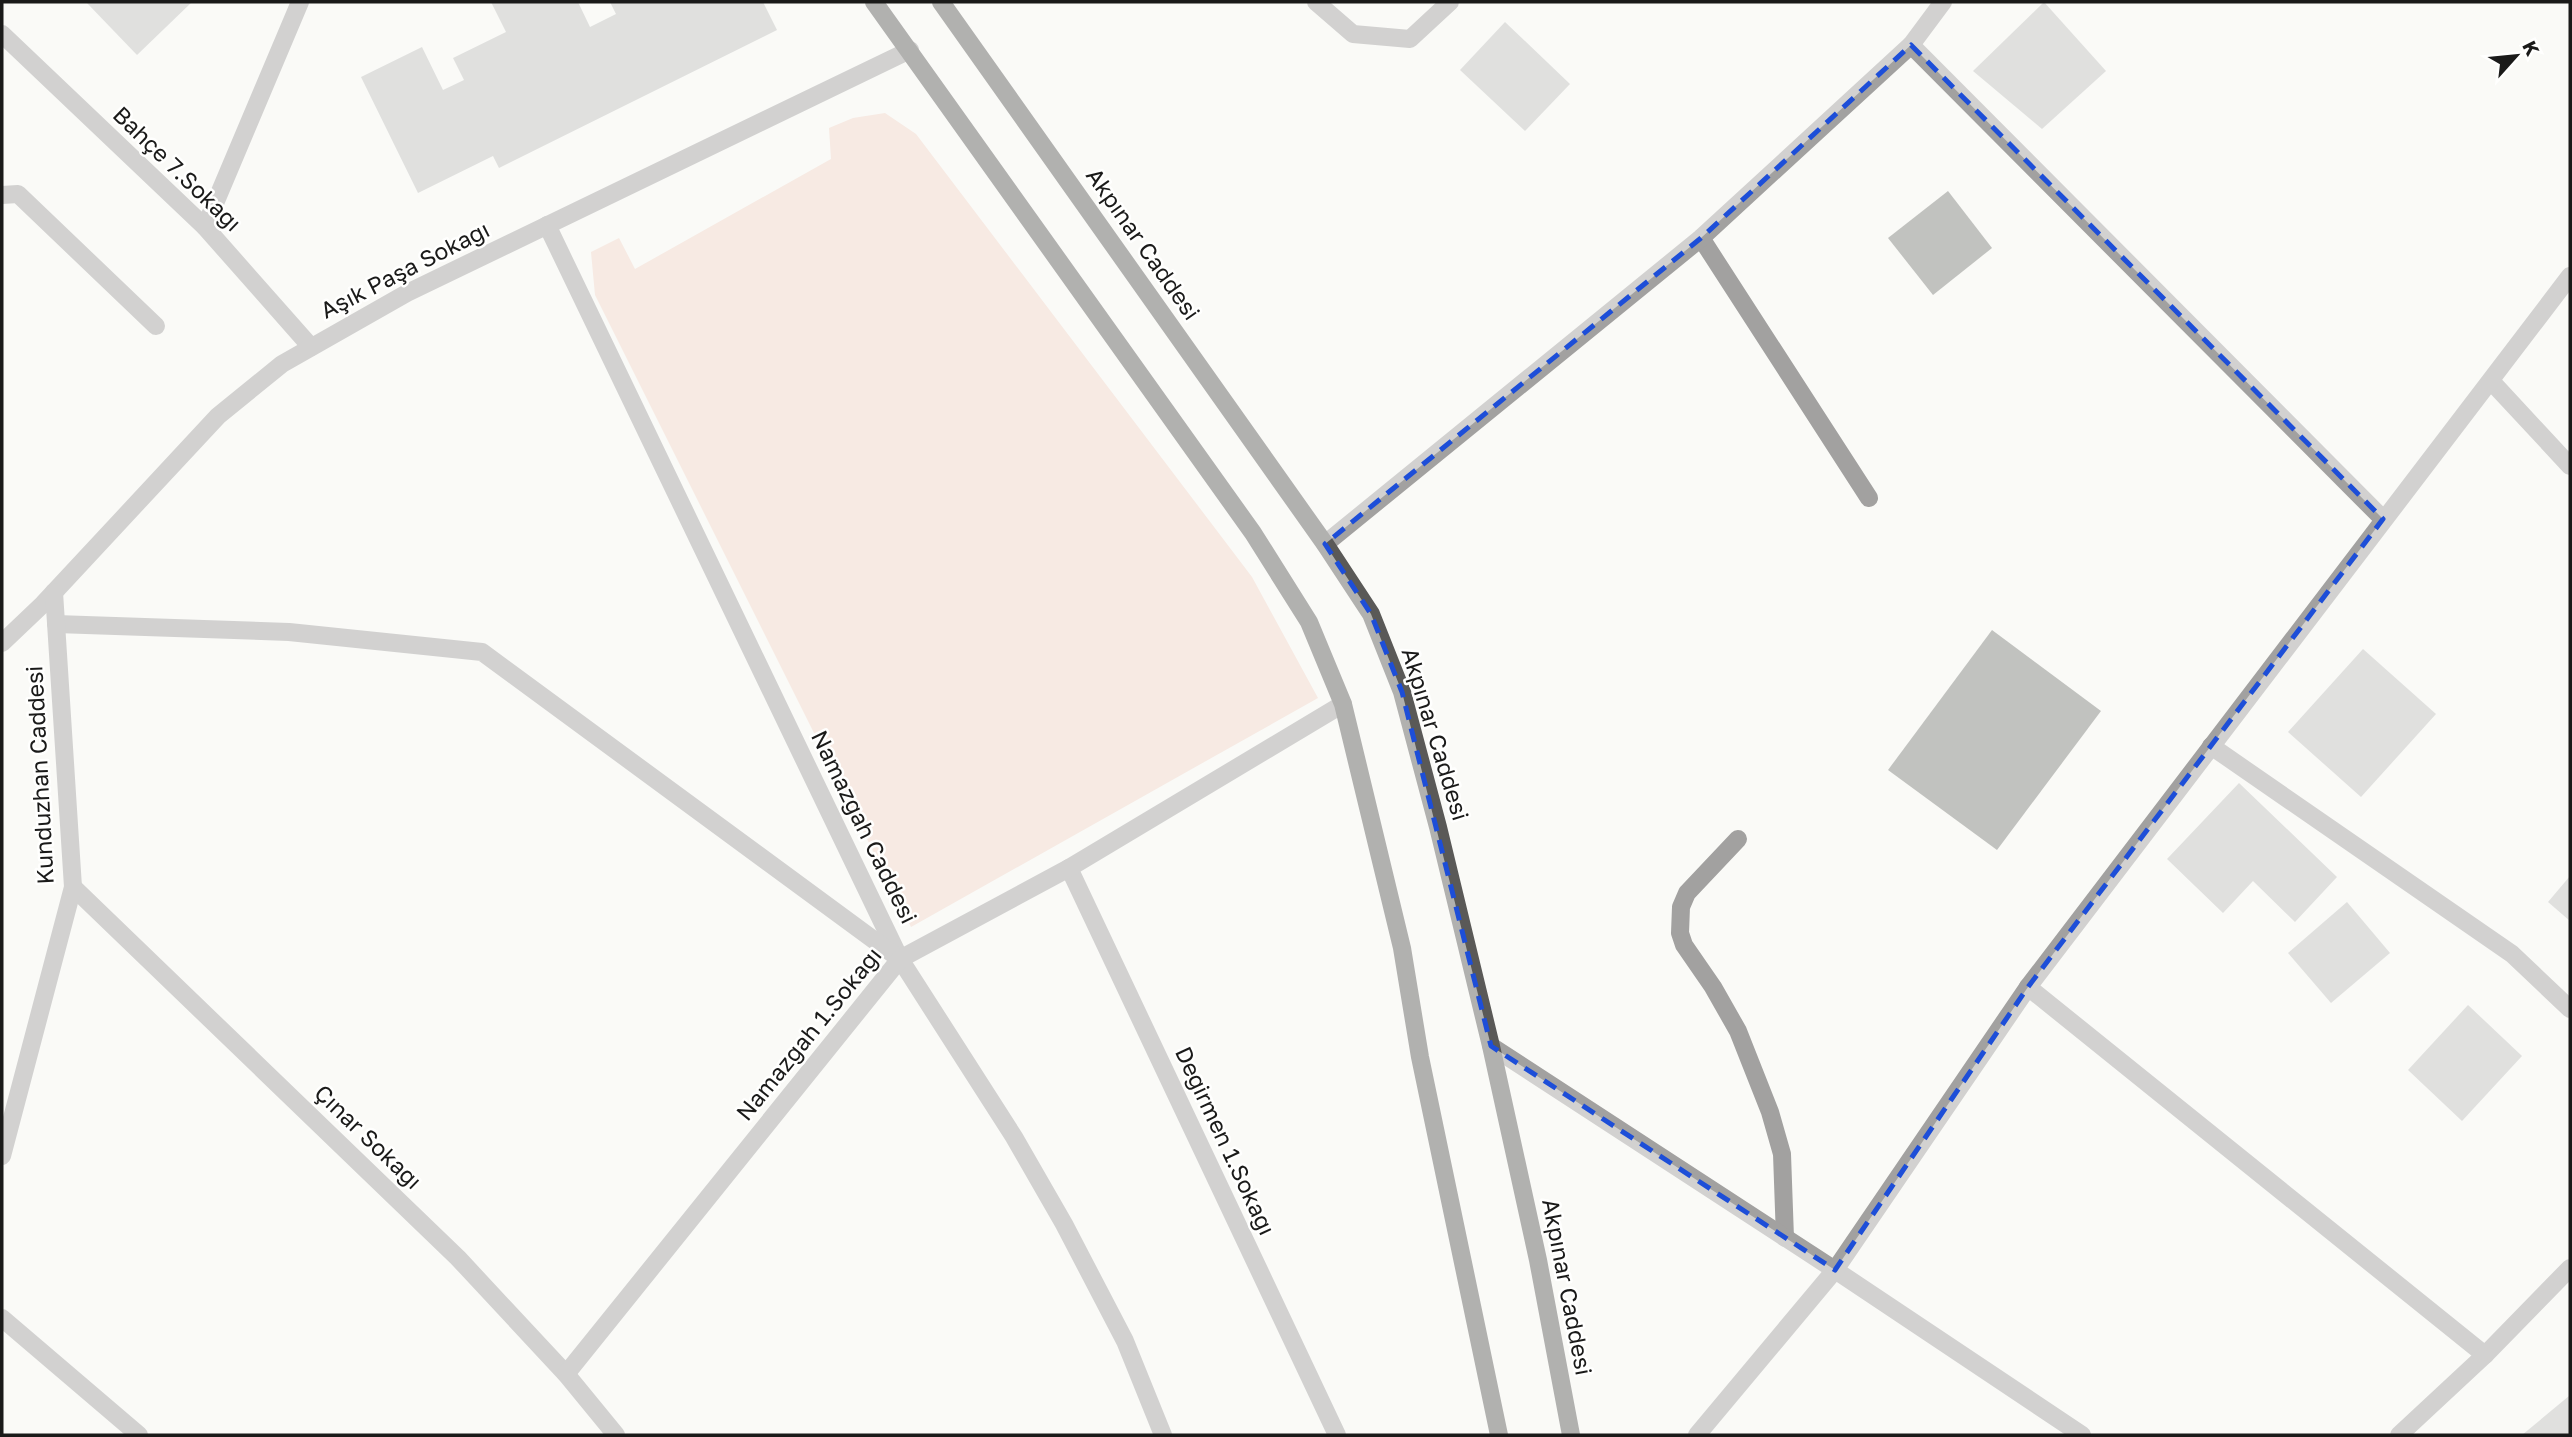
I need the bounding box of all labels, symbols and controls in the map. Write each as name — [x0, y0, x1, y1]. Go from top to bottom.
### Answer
north arrow — [2481, 21, 2551, 91]
text: K — [2518, 37, 2545, 60]
street label: Bahçe 7.Sokağı — [108, 100, 248, 237]
street label: Akpınar Caddesi — [1081, 162, 1207, 325]
street label: Aşık Paşa Sokağı — [315, 214, 494, 324]
street label: Akpınar Caddesi — [1396, 644, 1476, 823]
street label: Kunduzhan Caddesi — [19, 665, 59, 885]
street label: Namazgah Caddesi — [806, 726, 924, 928]
street label: Namazgah 1.Sokağı — [730, 941, 887, 1126]
street label: Değirmen 1.Sokağı — [1170, 1042, 1282, 1239]
street label: Çınar Sokağı — [309, 1078, 428, 1194]
street label: Akpınar Caddesi — [1537, 1196, 1599, 1377]

